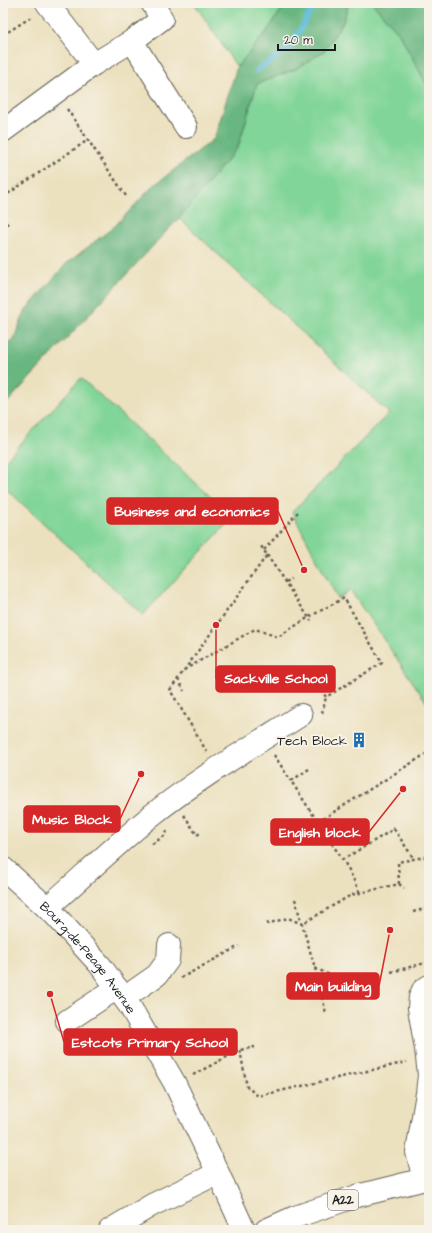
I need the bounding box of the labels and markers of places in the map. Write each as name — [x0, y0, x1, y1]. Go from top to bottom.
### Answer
callout: Business and economics — [107, 498, 278, 524]
callout: Sackville School — [216, 666, 335, 692]
building icon: Tech Block — [350, 731, 368, 749]
place label: Tech Block — [277, 732, 347, 750]
callout: Music Block — [24, 806, 120, 832]
callout: English block — [271, 819, 369, 845]
callout: Main building — [287, 973, 379, 999]
callout: Estcots Primary School — [64, 1029, 237, 1055]

